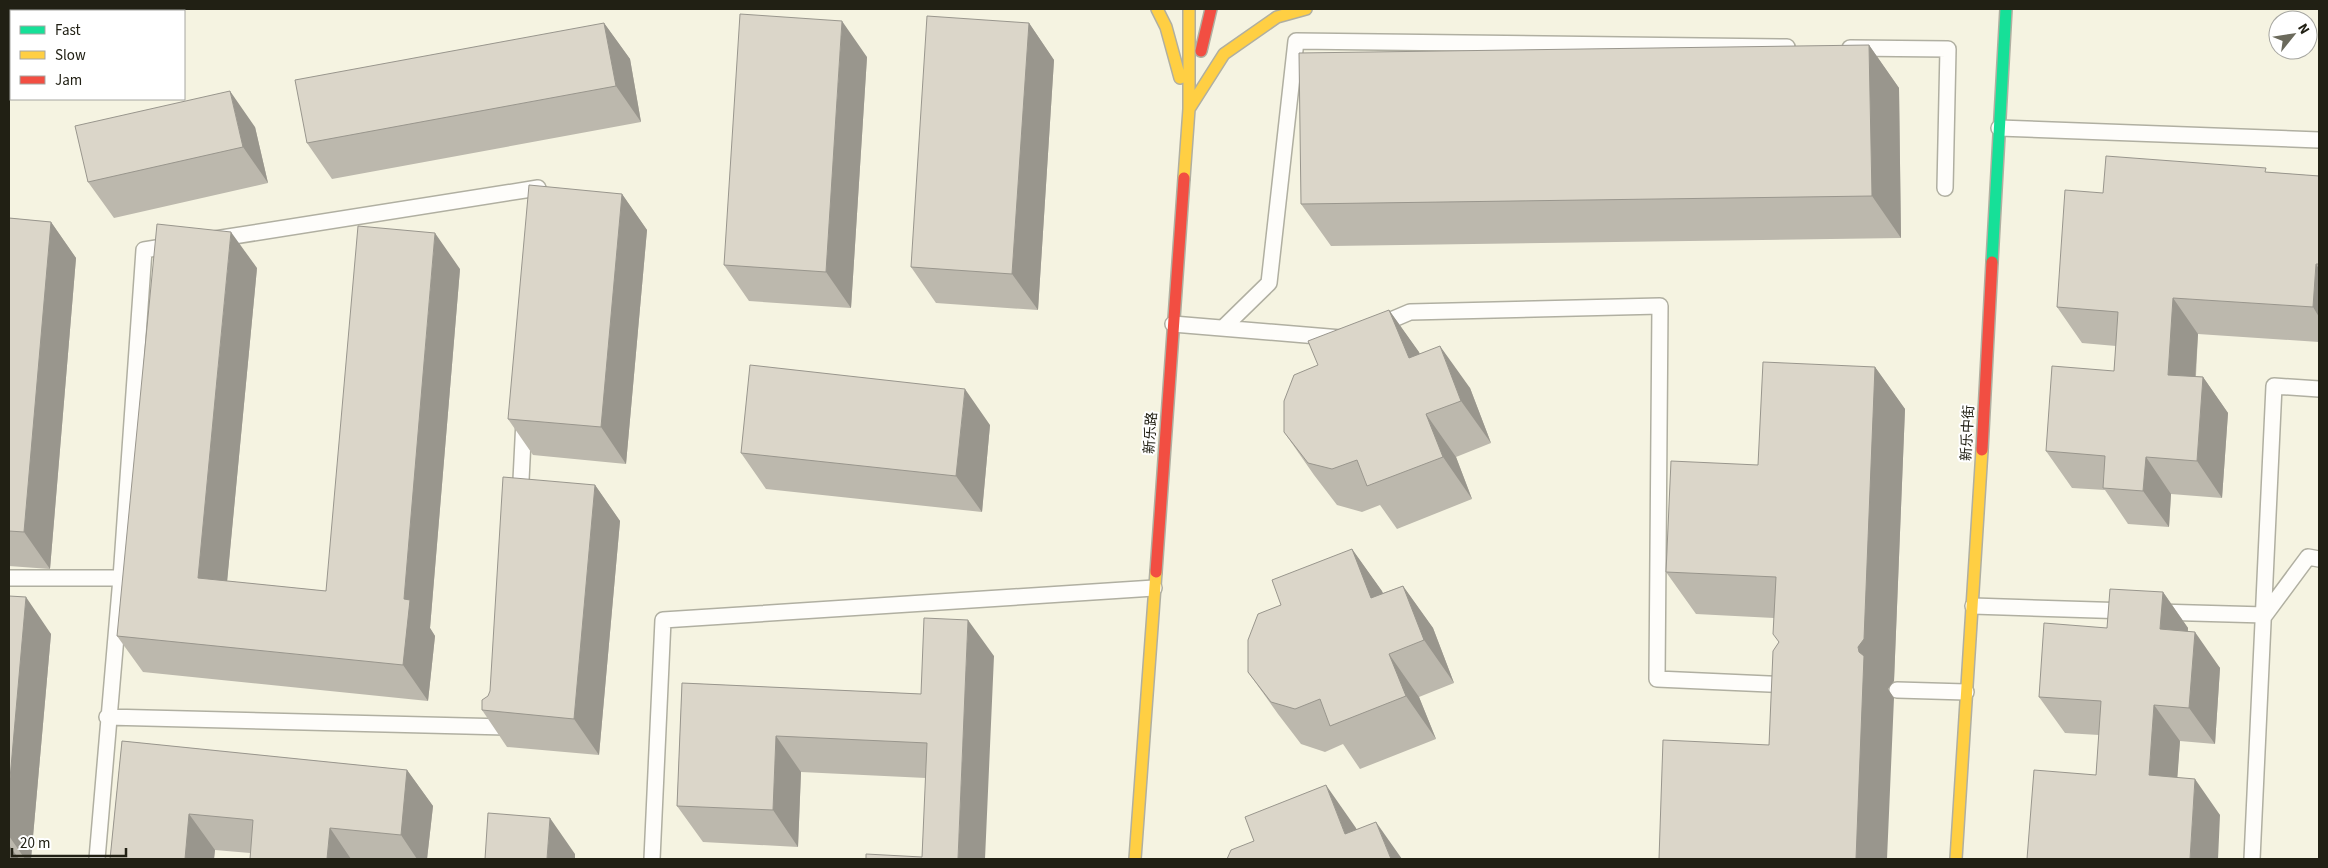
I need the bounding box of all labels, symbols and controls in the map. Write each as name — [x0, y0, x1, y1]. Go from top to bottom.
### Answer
legend — [10, 10, 185, 100]
north arrow — [2268, 10, 2318, 60]
text: Fast — [55, 20, 81, 41]
text: N — [2292, 20, 2314, 38]
text: Slow — [55, 45, 86, 66]
text: Jam — [55, 70, 82, 91]
street label: 新乐中街 — [1957, 405, 1979, 462]
street label: 新乐路 — [1140, 411, 1162, 455]
scale bar — [12, 826, 126, 858]
text: 20 m — [20, 833, 50, 854]

